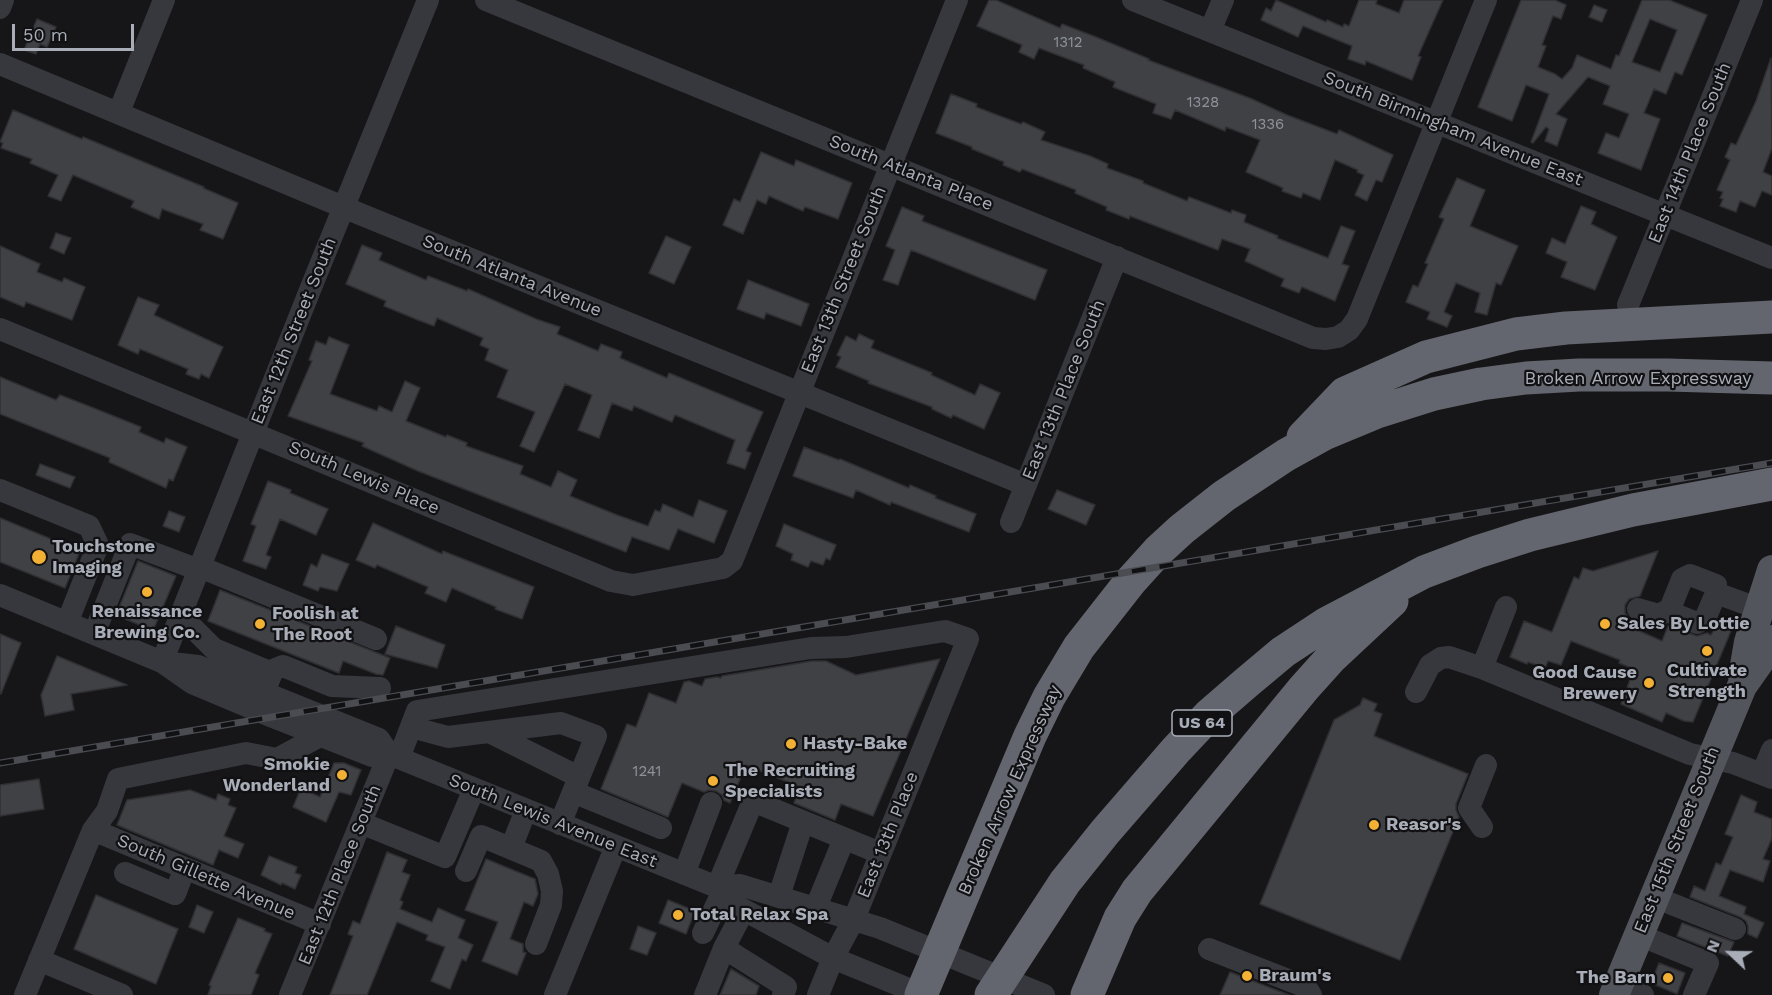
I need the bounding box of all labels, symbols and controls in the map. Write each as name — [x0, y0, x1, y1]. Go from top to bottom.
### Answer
scale bar — [15, 12, 136, 50]
text: 50 m — [23, 24, 68, 45]
house number: 1312 — [1053, 34, 1083, 52]
street label: East 14th Place South — [1644, 59, 1736, 247]
street label: South Birmingham Avenue East — [1320, 67, 1586, 191]
house number: 1328 — [1187, 94, 1219, 112]
house number: 1336 — [1252, 116, 1284, 134]
street label: South Atlanta Place — [826, 130, 996, 216]
street label: East 13th Street South — [797, 183, 891, 377]
street label: South Atlanta Avenue — [419, 230, 605, 322]
street label: East 12th Street South — [247, 234, 341, 428]
street label: East 13th Place South — [1018, 297, 1110, 483]
street label: Broken Arrow Expressway — [1524, 368, 1752, 390]
street label: South Lewis Place — [285, 437, 443, 519]
place label: Touchstone Imaging — [52, 536, 155, 578]
marker: Touchstone Imaging — [30, 548, 48, 566]
marker: Renaissance Brewing Co. — [140, 585, 154, 599]
place label: Renaissance Brewing Co. — [92, 601, 202, 644]
place label: Foolish at The Root — [272, 603, 359, 646]
place label: Sales By Lottie — [1617, 613, 1750, 635]
marker: Foolish at The Root — [253, 617, 267, 631]
marker: Sales By Lottie — [1598, 617, 1612, 631]
marker: Cultivate Strength — [1700, 644, 1714, 658]
place label: Cultivate Strength — [1667, 660, 1747, 702]
place label: Good Cause Brewery — [1532, 662, 1637, 704]
marker: Good Cause Brewery — [1642, 676, 1656, 690]
street label: Broken Arrow Expressway — [954, 682, 1066, 898]
road number: US 64 — [1172, 710, 1232, 736]
place label: Hasty-Bake — [803, 733, 907, 755]
marker: Hasty-Bake — [784, 737, 798, 751]
street label: East 15th Street South — [1630, 743, 1724, 937]
place label: Smokie Wonderland — [223, 754, 330, 796]
place label: The Recruiting Specialists — [725, 760, 855, 802]
house number: 1241 — [633, 763, 661, 781]
marker: Smokie Wonderland — [335, 768, 349, 782]
street label: South Lewis Avenue East — [446, 769, 660, 873]
street label: East 13th Place — [853, 769, 923, 901]
marker: The Recruiting Specialists — [706, 774, 720, 788]
street label: East 12th Place South — [294, 782, 386, 968]
place label: Reasor's — [1386, 814, 1461, 836]
marker: Reasor's — [1367, 818, 1381, 832]
street label: South Gillette Avenue — [114, 830, 298, 924]
place label: Total Relax Spa — [690, 904, 828, 926]
marker: Total Relax Spa — [671, 908, 685, 922]
north arrow — [1700, 923, 1760, 983]
text: N — [1702, 937, 1724, 955]
place label: Braum's — [1259, 965, 1331, 987]
place label: The Barn — [1576, 967, 1656, 989]
marker: Braum's — [1240, 969, 1254, 983]
marker: The Barn — [1661, 971, 1675, 985]

